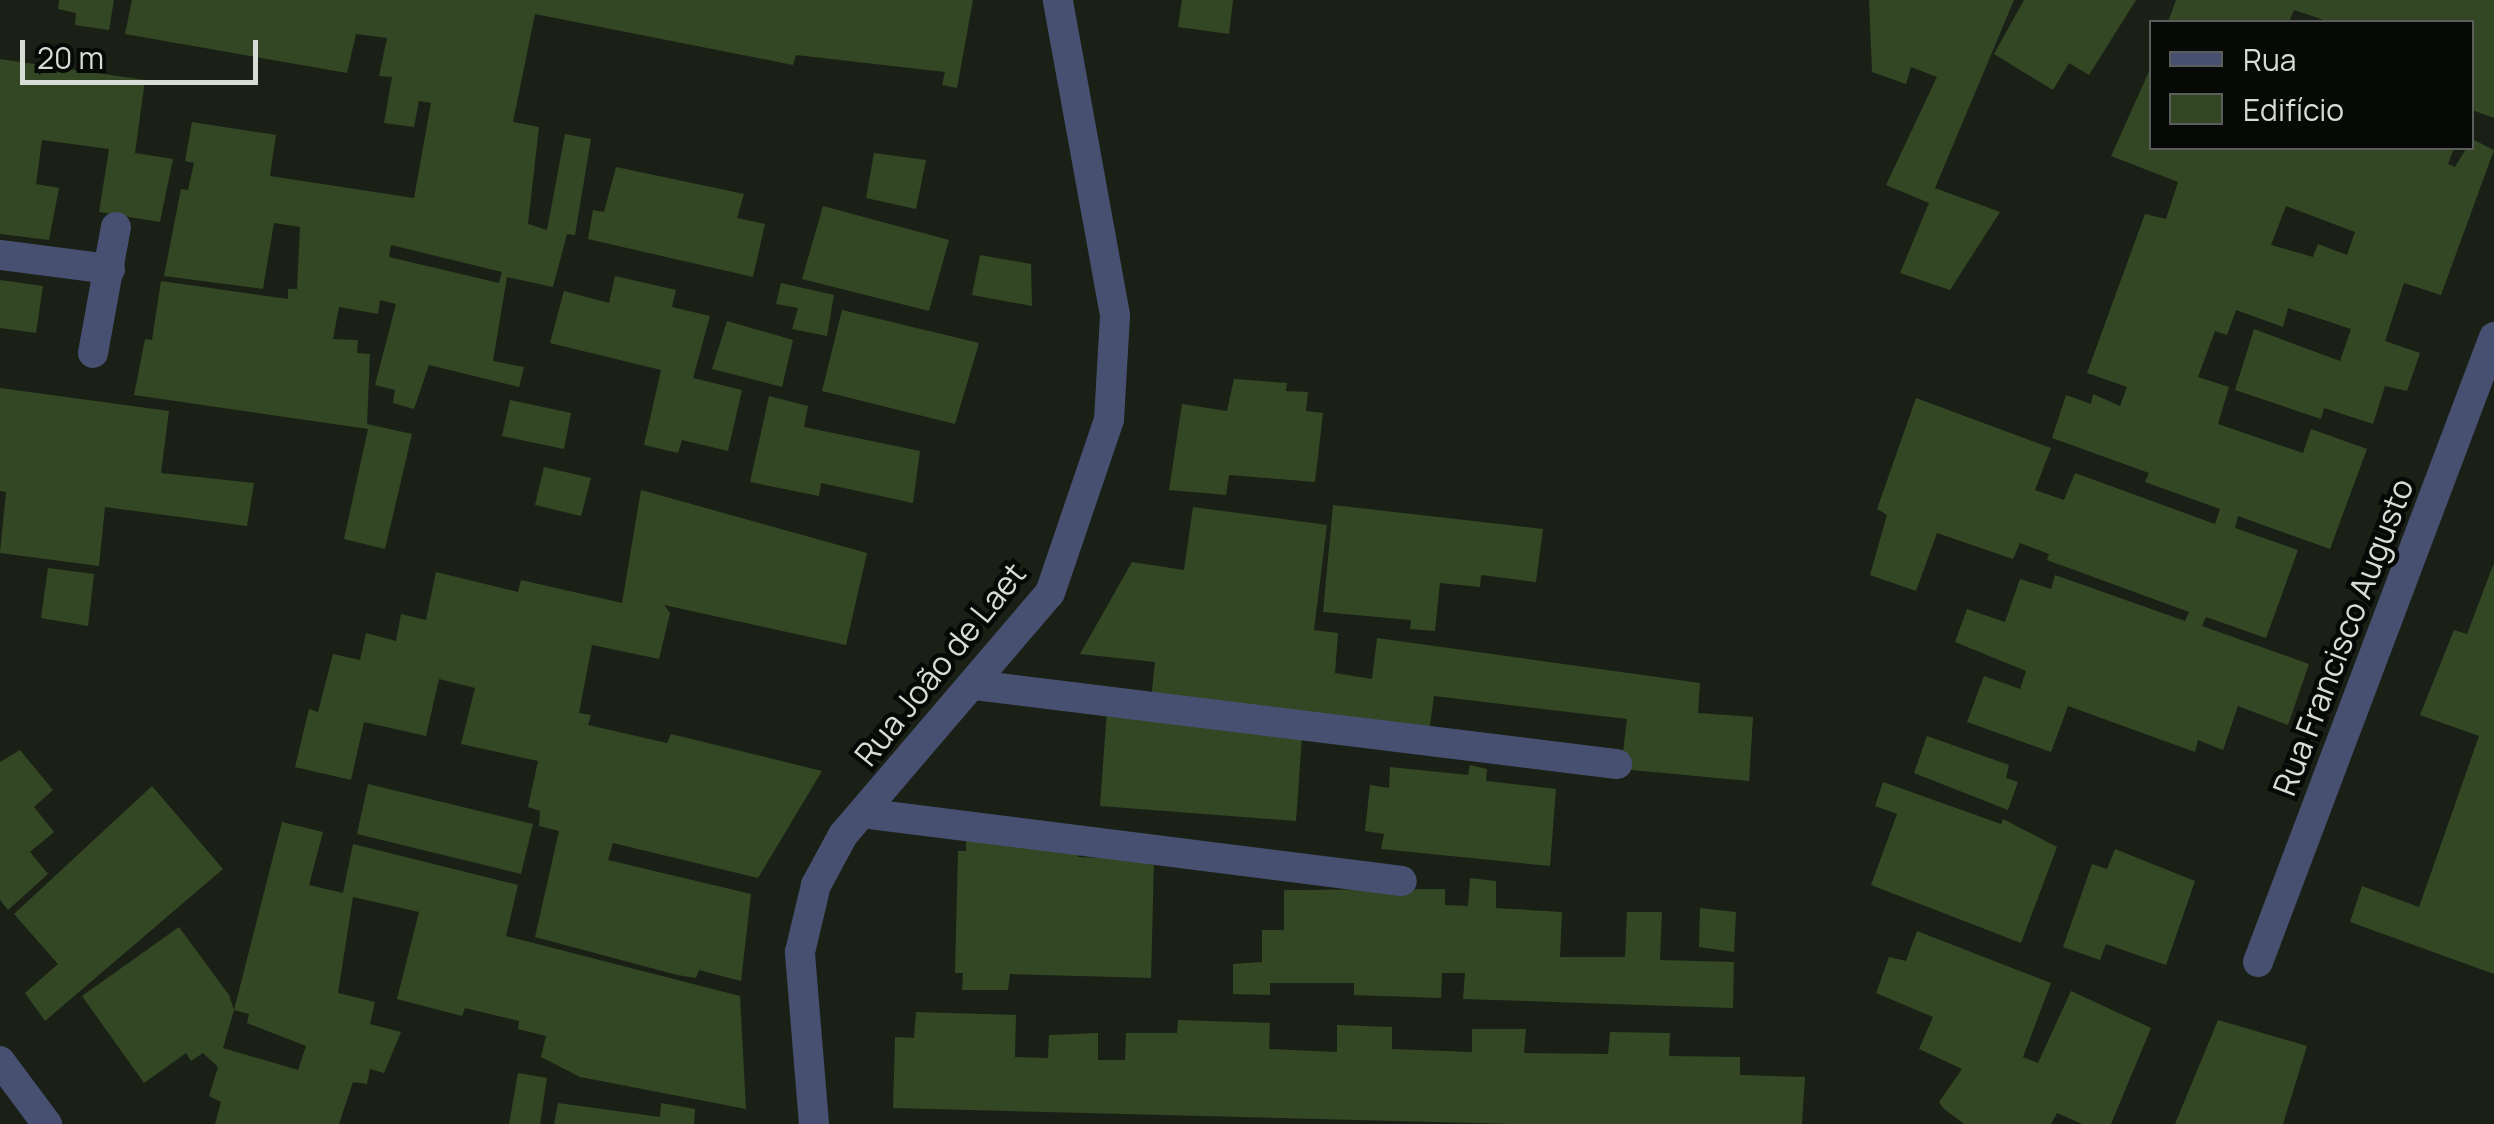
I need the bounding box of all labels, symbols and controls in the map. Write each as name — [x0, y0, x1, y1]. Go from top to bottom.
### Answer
scale bar — [25, 20, 262, 82]
legend — [2149, 20, 2474, 150]
text: 20 m — [37, 37, 104, 78]
text: Rua — [2243, 39, 2296, 80]
text: Edifício — [2243, 89, 2344, 130]
street label: Rua Francisco Augusto — [2265, 473, 2421, 801]
street label: Rua João de Laet — [846, 555, 1034, 773]

